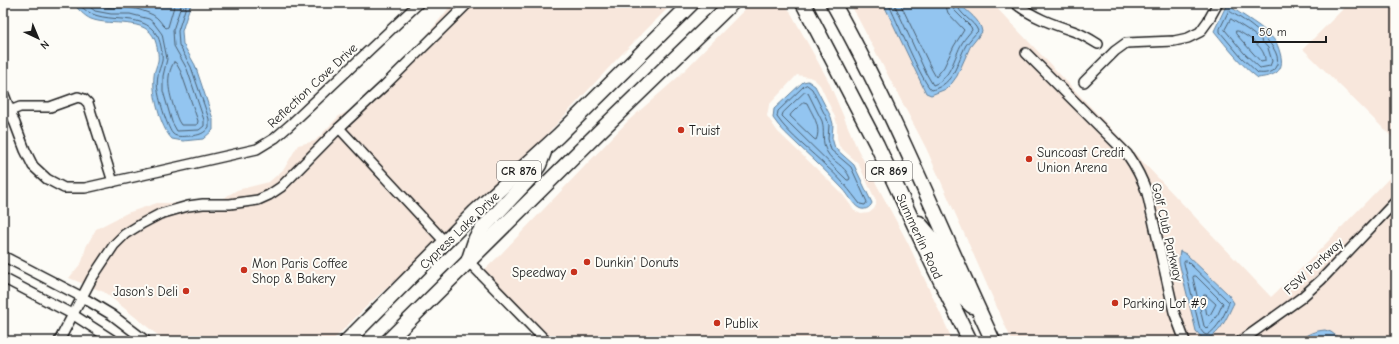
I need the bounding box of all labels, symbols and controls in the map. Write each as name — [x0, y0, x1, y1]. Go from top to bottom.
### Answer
north arrow — [18, 18, 58, 58]
scale bar — [1253, 18, 1326, 44]
text: 50 m — [1259, 25, 1287, 39]
text: N — [37, 38, 52, 52]
street label: Reflection Cove Drive — [264, 40, 361, 131]
place label: Truist — [689, 123, 721, 138]
marker: Truist — [676, 125, 686, 135]
place label: Suncoast Credit Union Arena — [1037, 145, 1126, 175]
marker: Suncoast Credit Union Arena — [1024, 154, 1034, 164]
road number: CR 876 — [497, 161, 541, 181]
road number: CR 869 — [866, 161, 912, 181]
street label: Golf Club Parkway — [1149, 181, 1186, 283]
street label: Cypress Lake Drive — [416, 188, 503, 272]
street label: Summerlin Road — [893, 191, 946, 281]
street label: FSW Parkway — [1281, 235, 1346, 298]
place label: Dunkin' Donuts — [595, 255, 678, 270]
place label: Mon Paris Coffee Shop & Bakery — [252, 256, 348, 286]
marker: Dunkin' Donuts — [582, 257, 592, 267]
marker: Mon Paris Coffee Shop & Bakery — [239, 265, 249, 275]
place label: Speedway — [512, 265, 566, 280]
marker: Speedway — [569, 267, 579, 277]
place label: Jason's Deli — [113, 284, 178, 299]
marker: Jason's Deli — [181, 286, 191, 296]
place label: Parking Lot #9 — [1123, 296, 1207, 311]
marker: Parking Lot #9 — [1110, 298, 1120, 308]
place label: Publix — [725, 316, 759, 331]
marker: Publix — [712, 318, 722, 328]

